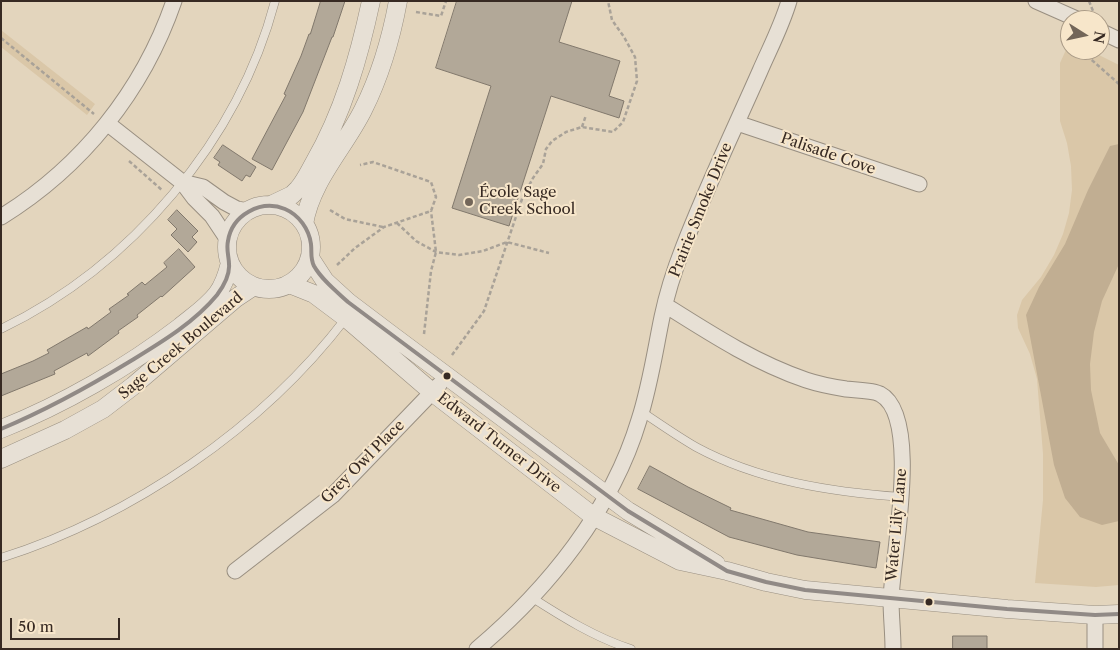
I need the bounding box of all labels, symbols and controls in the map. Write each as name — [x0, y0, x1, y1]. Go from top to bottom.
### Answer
north arrow — [1060, 10, 1110, 60]
text: N — [1089, 30, 1109, 45]
street label: Palisade Cove — [778, 129, 878, 179]
street label: Prairie Smoke Drive — [666, 140, 736, 280]
place label: École Sage Creek School — [479, 184, 575, 219]
marker: École Sage Creek School — [463, 196, 475, 208]
street label: Sage Creek Boulevard — [115, 289, 247, 403]
unlabelled marker — [442, 371, 452, 381]
street label: Edward Turner Drive — [434, 389, 564, 497]
street label: Grey Owl Place — [318, 417, 408, 507]
street label: Water Lily Lane — [883, 468, 911, 582]
unlabelled marker — [924, 597, 934, 607]
scale bar — [12, 608, 122, 640]
text: 50 m — [18, 617, 54, 636]

